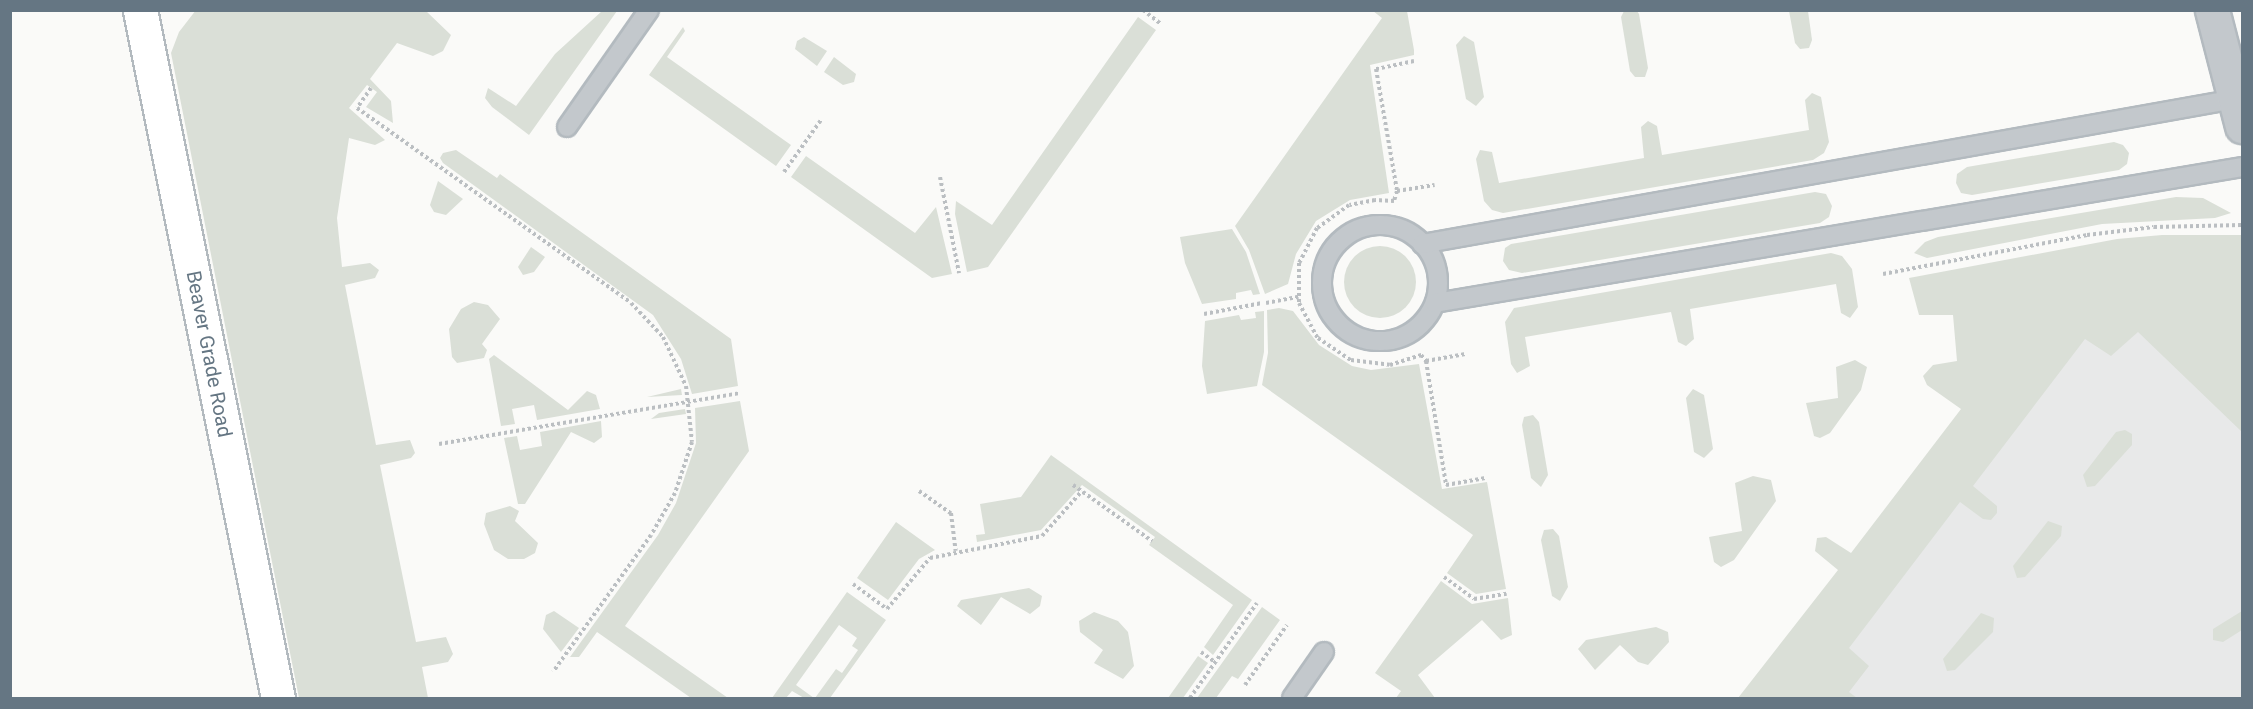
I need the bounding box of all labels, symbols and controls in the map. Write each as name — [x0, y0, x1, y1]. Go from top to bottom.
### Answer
street label: Beaver Grade Road — [181, 269, 237, 439]

